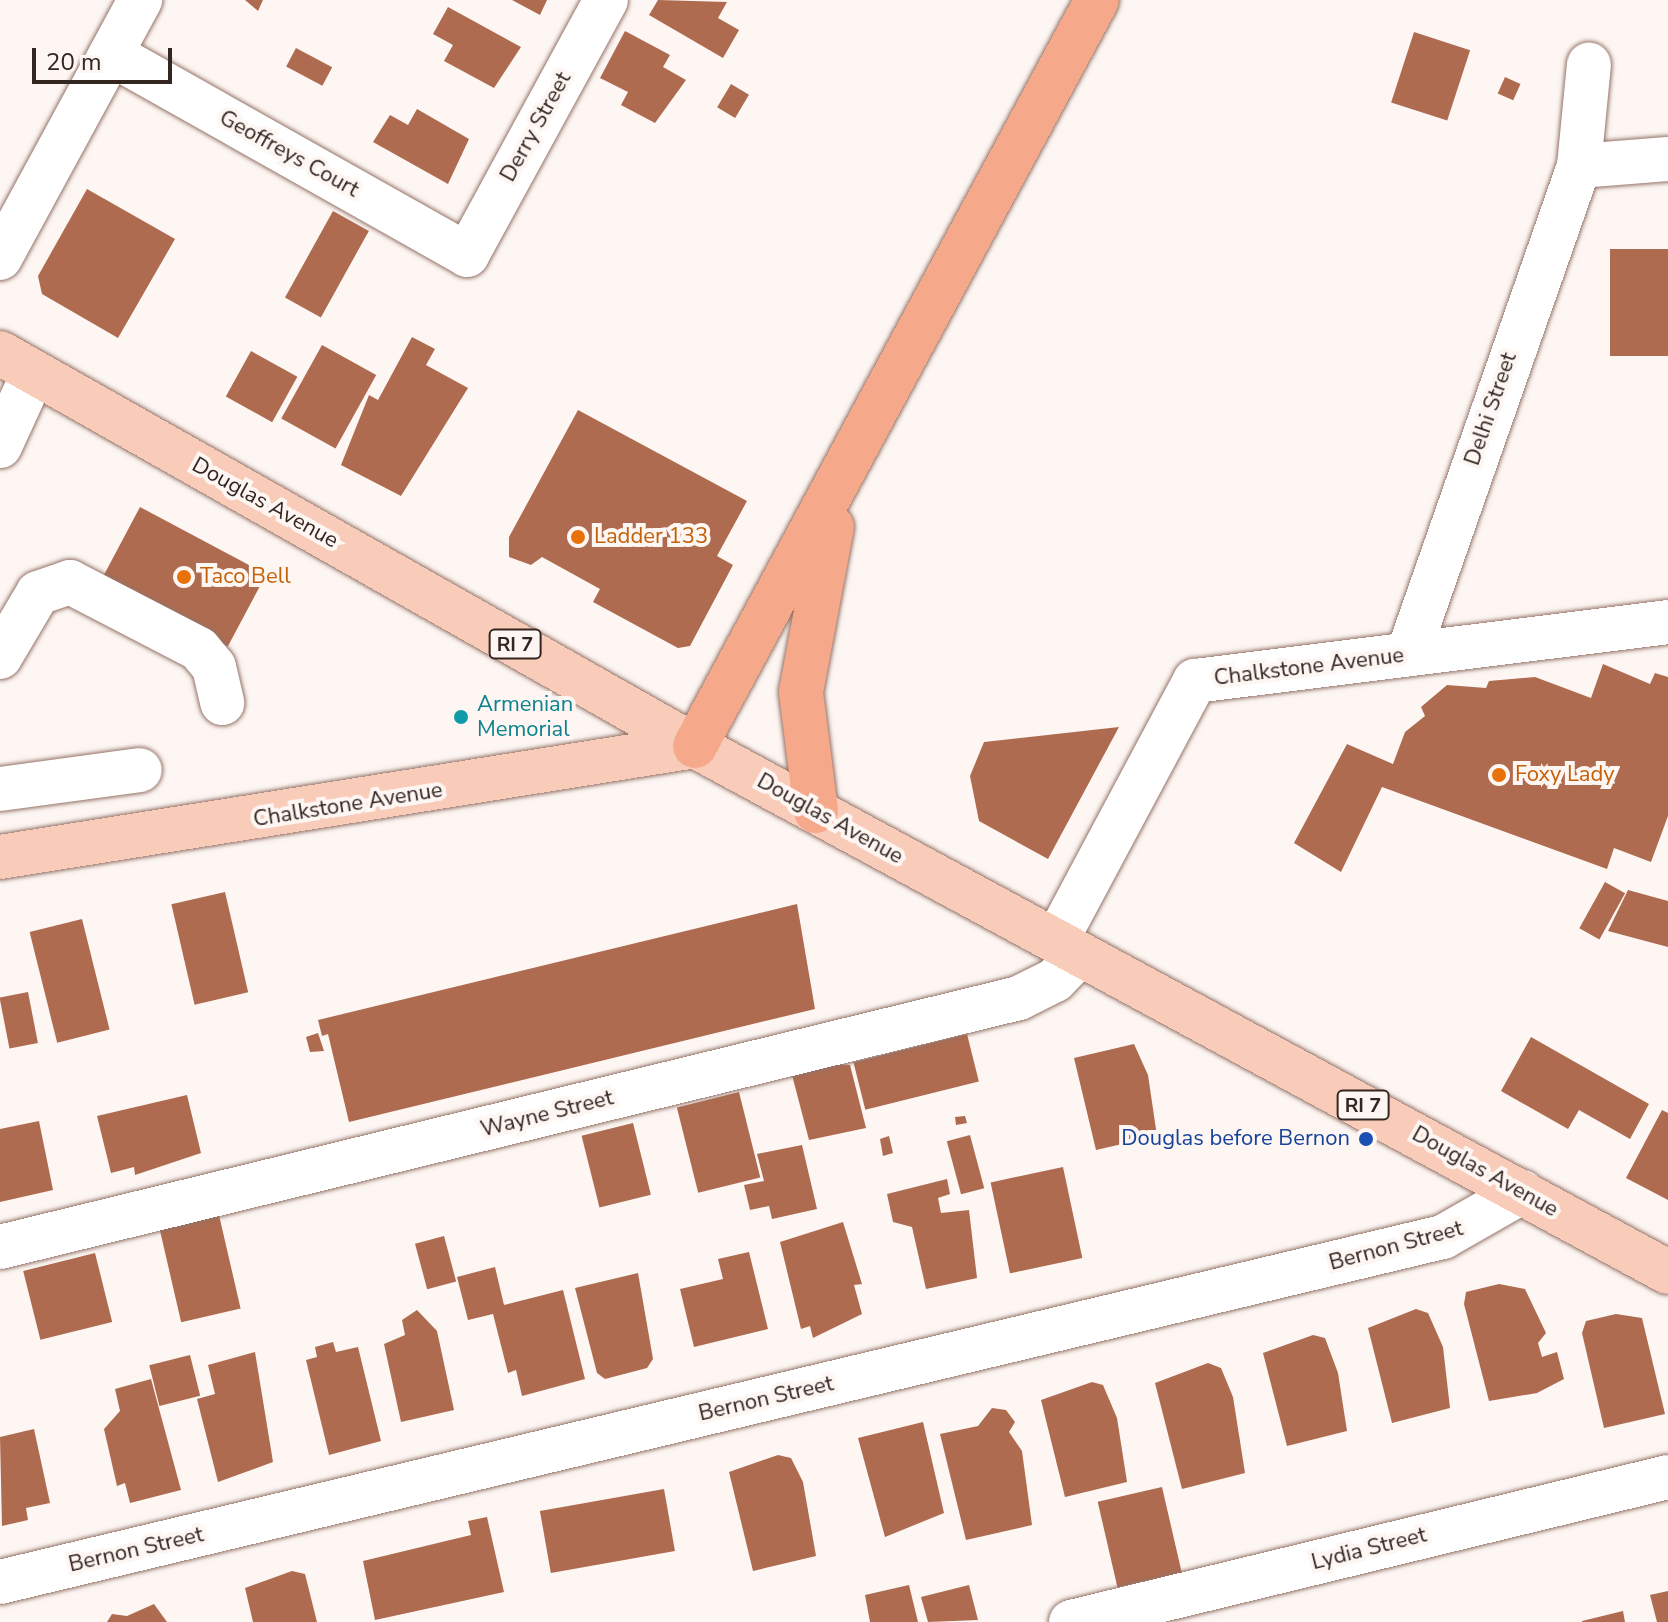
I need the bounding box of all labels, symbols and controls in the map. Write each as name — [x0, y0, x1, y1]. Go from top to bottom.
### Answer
scale bar — [36, 32, 176, 82]
text: 20 m — [46, 46, 102, 78]
street label: Derry Street — [495, 67, 577, 187]
street label: Geoffreys Court — [215, 105, 363, 203]
street label: Delhi Street — [1459, 349, 1523, 469]
street label: Douglas Avenue — [187, 452, 343, 554]
place label: Ladder 133 — [594, 524, 708, 550]
marker: Ladder 133 — [569, 528, 587, 546]
place label: Taco Bell — [200, 564, 291, 590]
marker: Taco Bell — [175, 568, 193, 586]
road number: RI 7 — [487, 628, 543, 660]
street label: Chalkstone Avenue — [1212, 642, 1406, 692]
place label: Armenian Memorial — [477, 691, 573, 742]
marker: Armenian Memorial — [452, 708, 470, 726]
place label: Foxy Lady — [1515, 762, 1615, 788]
marker: Foxy Lady — [1490, 766, 1508, 784]
street label: Douglas Avenue — [752, 768, 908, 870]
street label: Chalkstone Avenue — [251, 777, 445, 833]
street label: Wayne Street — [478, 1085, 616, 1143]
road number: RI 7 — [1335, 1089, 1391, 1121]
street label: Douglas Avenue — [1407, 1121, 1563, 1223]
place label: Douglas before Bernon — [1121, 1126, 1350, 1152]
marker: Douglas before Bernon — [1357, 1130, 1375, 1148]
street label: Bernon Street — [1326, 1215, 1466, 1277]
street label: Bernon Street — [696, 1371, 836, 1427]
street label: Bernon Street — [66, 1522, 206, 1578]
street label: Lydia Street — [1309, 1522, 1429, 1576]

